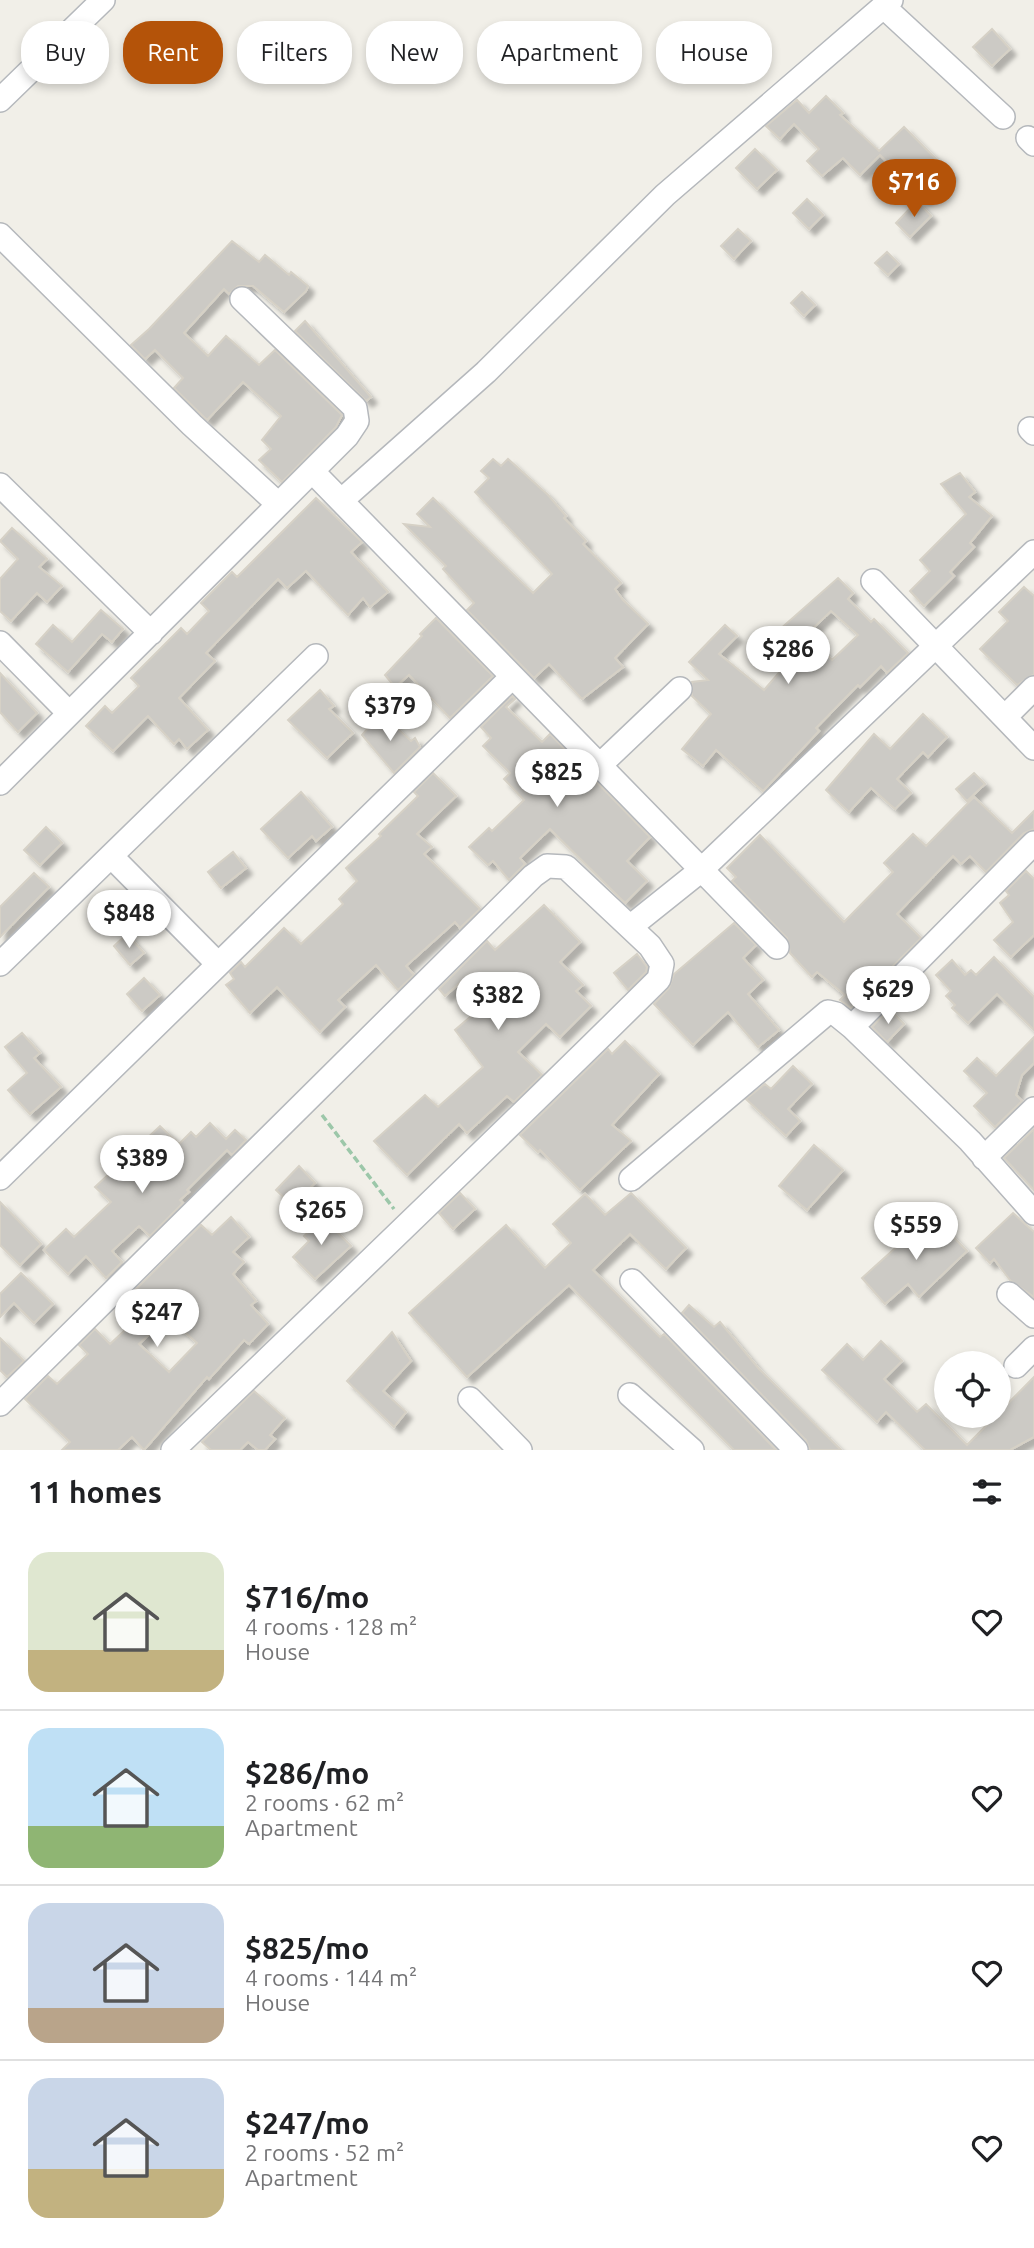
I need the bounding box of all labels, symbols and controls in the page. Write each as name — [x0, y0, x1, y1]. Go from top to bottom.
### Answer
chip: Buy — [21, 21, 109, 84]
chip: Rent — [123, 21, 223, 84]
chip: Filters — [237, 21, 352, 84]
chip: New — [366, 21, 463, 84]
chip: Apartment — [477, 21, 642, 84]
chip: House — [656, 21, 772, 84]
pin: $716 — [873, 160, 955, 219]
text: $716 — [888, 169, 940, 194]
pin: $286 — [747, 626, 829, 686]
text: $286 — [762, 636, 814, 661]
pin: $379 — [349, 684, 431, 743]
text: $379 — [364, 693, 416, 718]
pin: $825 — [516, 750, 598, 809]
text: $825 — [531, 759, 583, 784]
pin: $848 — [88, 890, 170, 950]
text: $848 — [103, 900, 155, 925]
pin: $629 — [847, 967, 929, 1026]
pin: $382 — [457, 972, 539, 1032]
text: $629 — [862, 976, 914, 1001]
text: $382 — [472, 982, 524, 1007]
pin: $389 — [101, 1136, 183, 1195]
text: $389 — [116, 1145, 168, 1170]
pin: $265 — [280, 1188, 362, 1247]
text: $265 — [295, 1197, 347, 1222]
pin: $559 — [875, 1202, 957, 1262]
text: $559 — [890, 1212, 942, 1237]
pin: $247 — [116, 1290, 198, 1349]
text: $247 — [131, 1299, 183, 1324]
map controls — [934, 1351, 1011, 1428]
button: locate — [934, 1351, 1011, 1428]
icon: filters — [968, 1473, 1006, 1511]
text: 11 homes — [28, 1475, 162, 1509]
icon: home — [84, 1580, 168, 1664]
text: $716/mo — [245, 1580, 369, 1614]
icon: heart — [968, 1603, 1006, 1641]
text: 4 rooms · 128 m² — [245, 1614, 417, 1639]
text: House — [245, 1639, 310, 1664]
icon: home — [84, 1756, 168, 1840]
text: $286/mo — [245, 1756, 369, 1790]
icon: heart — [968, 1779, 1006, 1817]
text: 2 rooms · 62 m² — [245, 1790, 404, 1815]
text: Apartment — [245, 1815, 358, 1840]
icon: home — [84, 1931, 168, 2015]
text: $825/mo — [245, 1931, 369, 1965]
icon: heart — [968, 1954, 1006, 1992]
text: 4 rooms · 144 m² — [245, 1965, 417, 1990]
text: House — [245, 1990, 310, 2015]
icon: home — [84, 2106, 168, 2190]
text: $247/mo — [245, 2106, 369, 2140]
icon: heart — [968, 2129, 1006, 2167]
text: 2 rooms · 52 m² — [245, 2140, 404, 2165]
text: Apartment — [245, 2165, 358, 2190]

